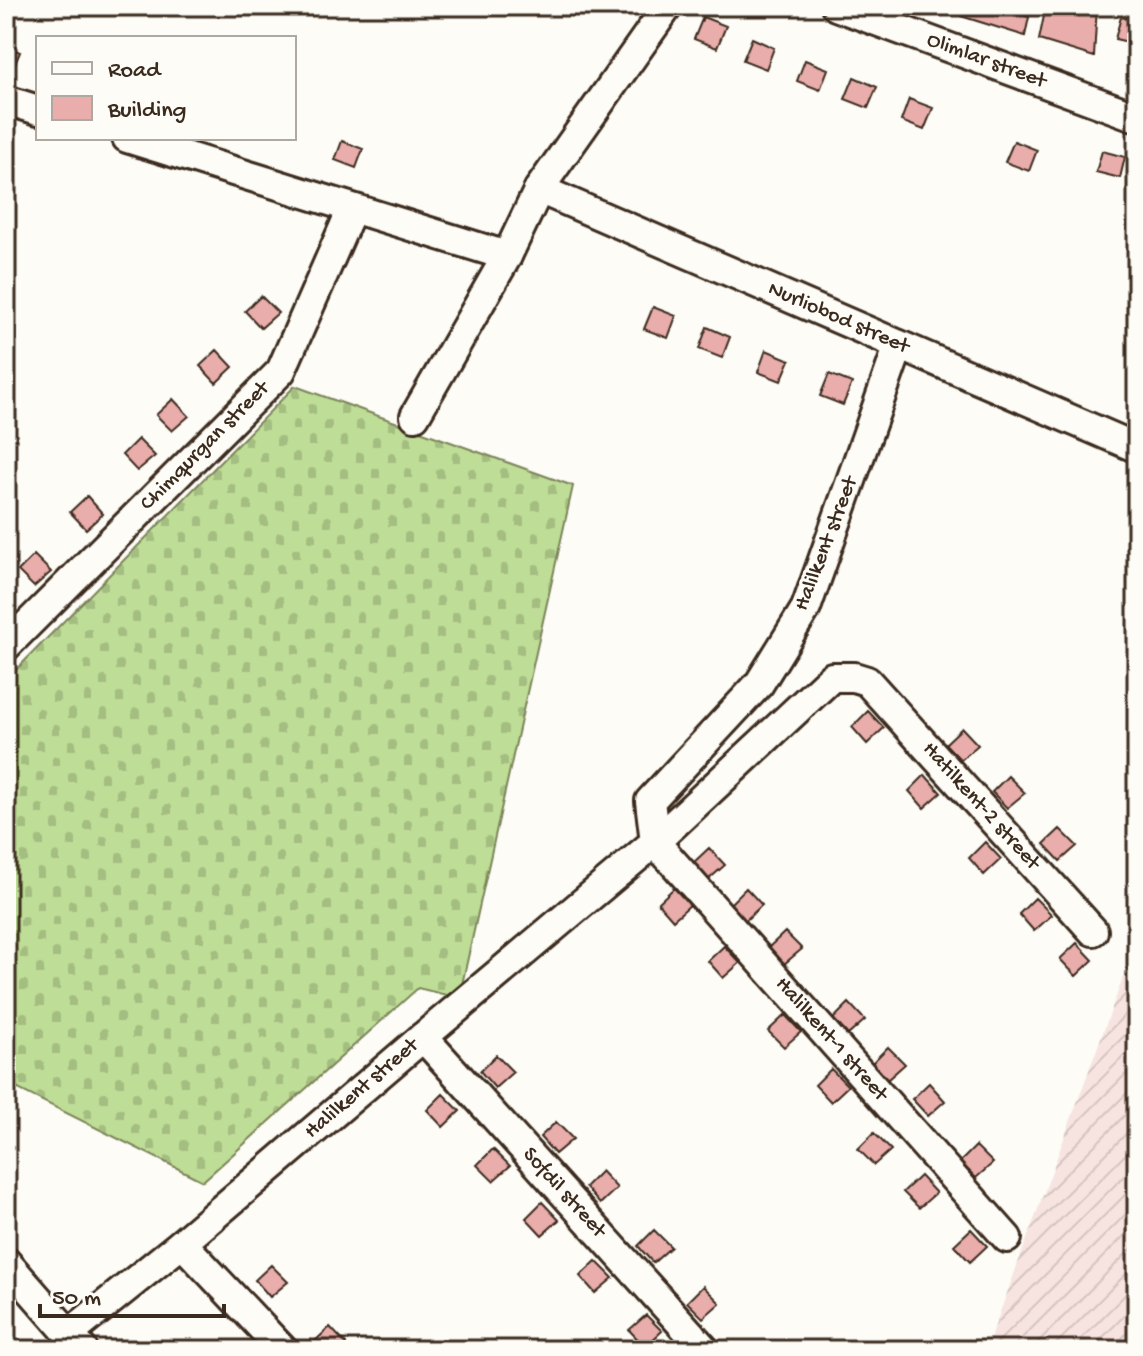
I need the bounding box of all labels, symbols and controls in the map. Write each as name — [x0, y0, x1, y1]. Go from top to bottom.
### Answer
street label: Olimlar street — [923, 28, 1051, 96]
legend — [36, 36, 296, 140]
text: Road — [108, 57, 162, 86]
text: Building — [107, 97, 186, 126]
street label: Nurliobod street — [764, 277, 915, 361]
street label: Chimqurgan street — [135, 375, 277, 517]
street label: Halilkent street — [789, 471, 865, 615]
street label: Hatilkent-2 street — [916, 737, 1046, 877]
street label: Halilkent-1 street — [769, 972, 894, 1109]
street label: Halilkent street — [300, 1032, 426, 1145]
street label: Sofdil street — [516, 1142, 612, 1245]
scale bar — [40, 1268, 224, 1318]
text: 50 m — [52, 1285, 101, 1314]

